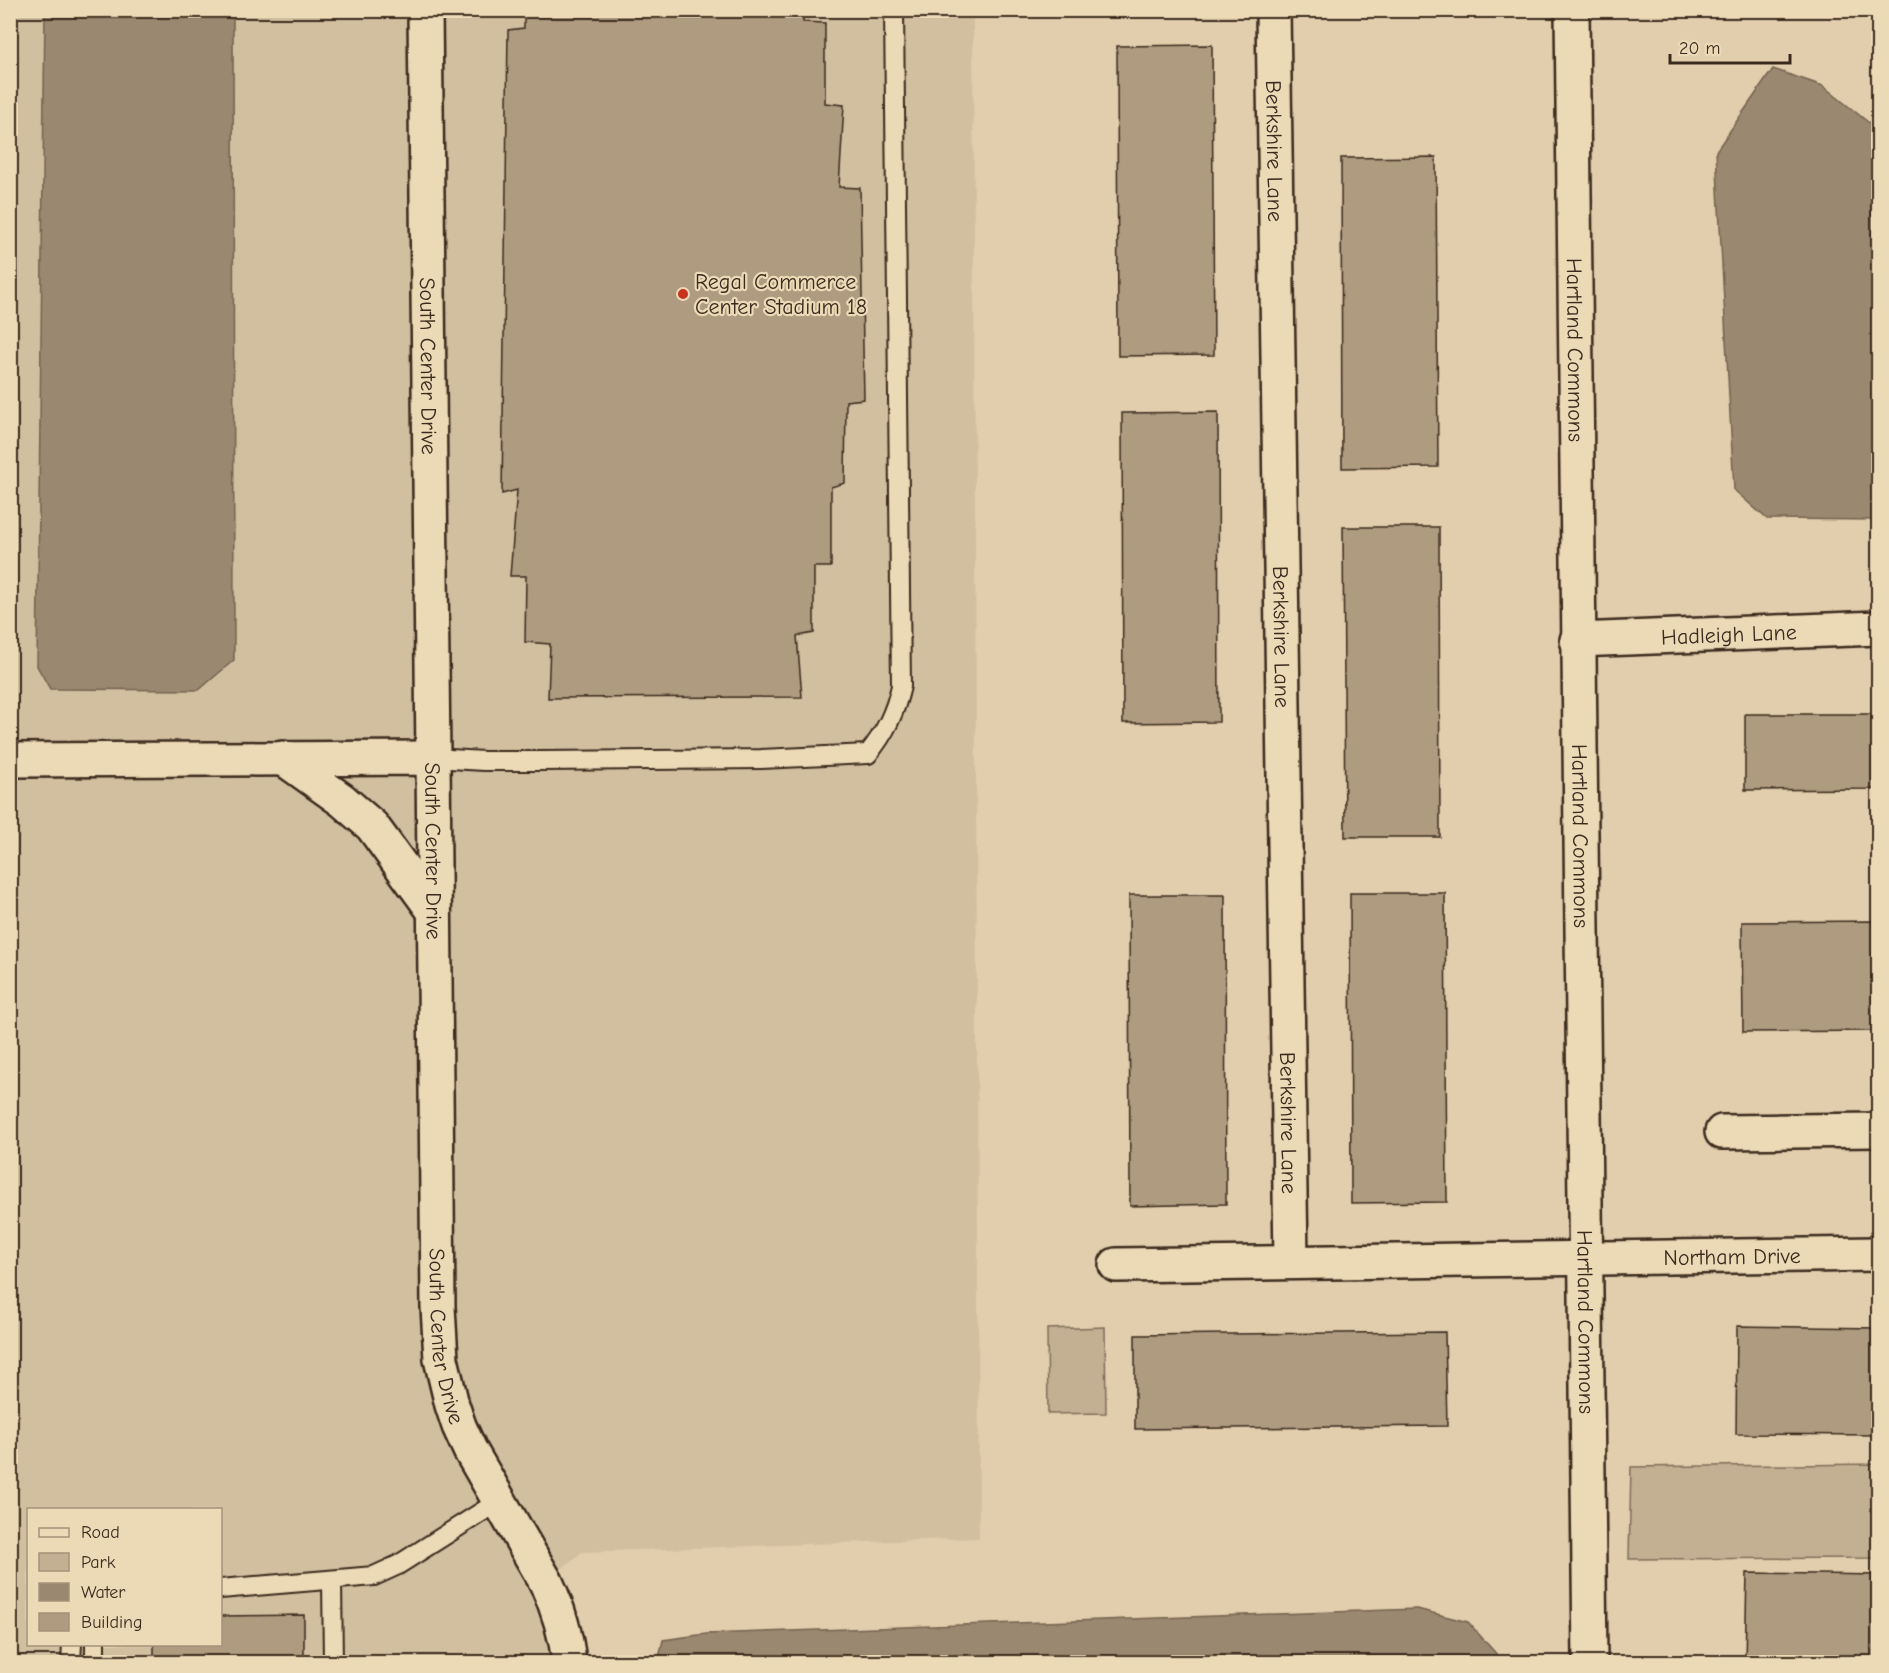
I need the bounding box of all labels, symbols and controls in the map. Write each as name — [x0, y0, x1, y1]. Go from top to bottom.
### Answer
scale bar — [1670, 27, 1790, 65]
text: 20 m — [1679, 38, 1720, 59]
street label: Berkshire Lane — [1260, 80, 1288, 222]
street label: Hartland Commons — [1561, 258, 1589, 442]
place label: Regal Commerce Center Stadium 18 — [695, 269, 867, 320]
street label: South Center Drive — [414, 277, 442, 455]
marker: Regal Commerce Center Stadium 18 — [676, 287, 690, 301]
street label: Berkshire Lane — [1267, 566, 1295, 708]
street label: Hadleigh Lane — [1661, 619, 1797, 651]
street label: Hartland Commons — [1566, 744, 1594, 928]
street label: South Center Drive — [419, 762, 447, 940]
street label: Berkshire Lane — [1274, 1052, 1302, 1194]
street label: Hartland Commons — [1571, 1230, 1599, 1414]
street label: Northam Drive — [1663, 1243, 1801, 1271]
street label: South Center Drive — [423, 1248, 469, 1428]
legend — [27, 1508, 222, 1646]
text: Road — [81, 1522, 120, 1543]
text: Park — [81, 1552, 116, 1573]
text: Water — [81, 1582, 126, 1603]
text: Building — [81, 1612, 143, 1633]

